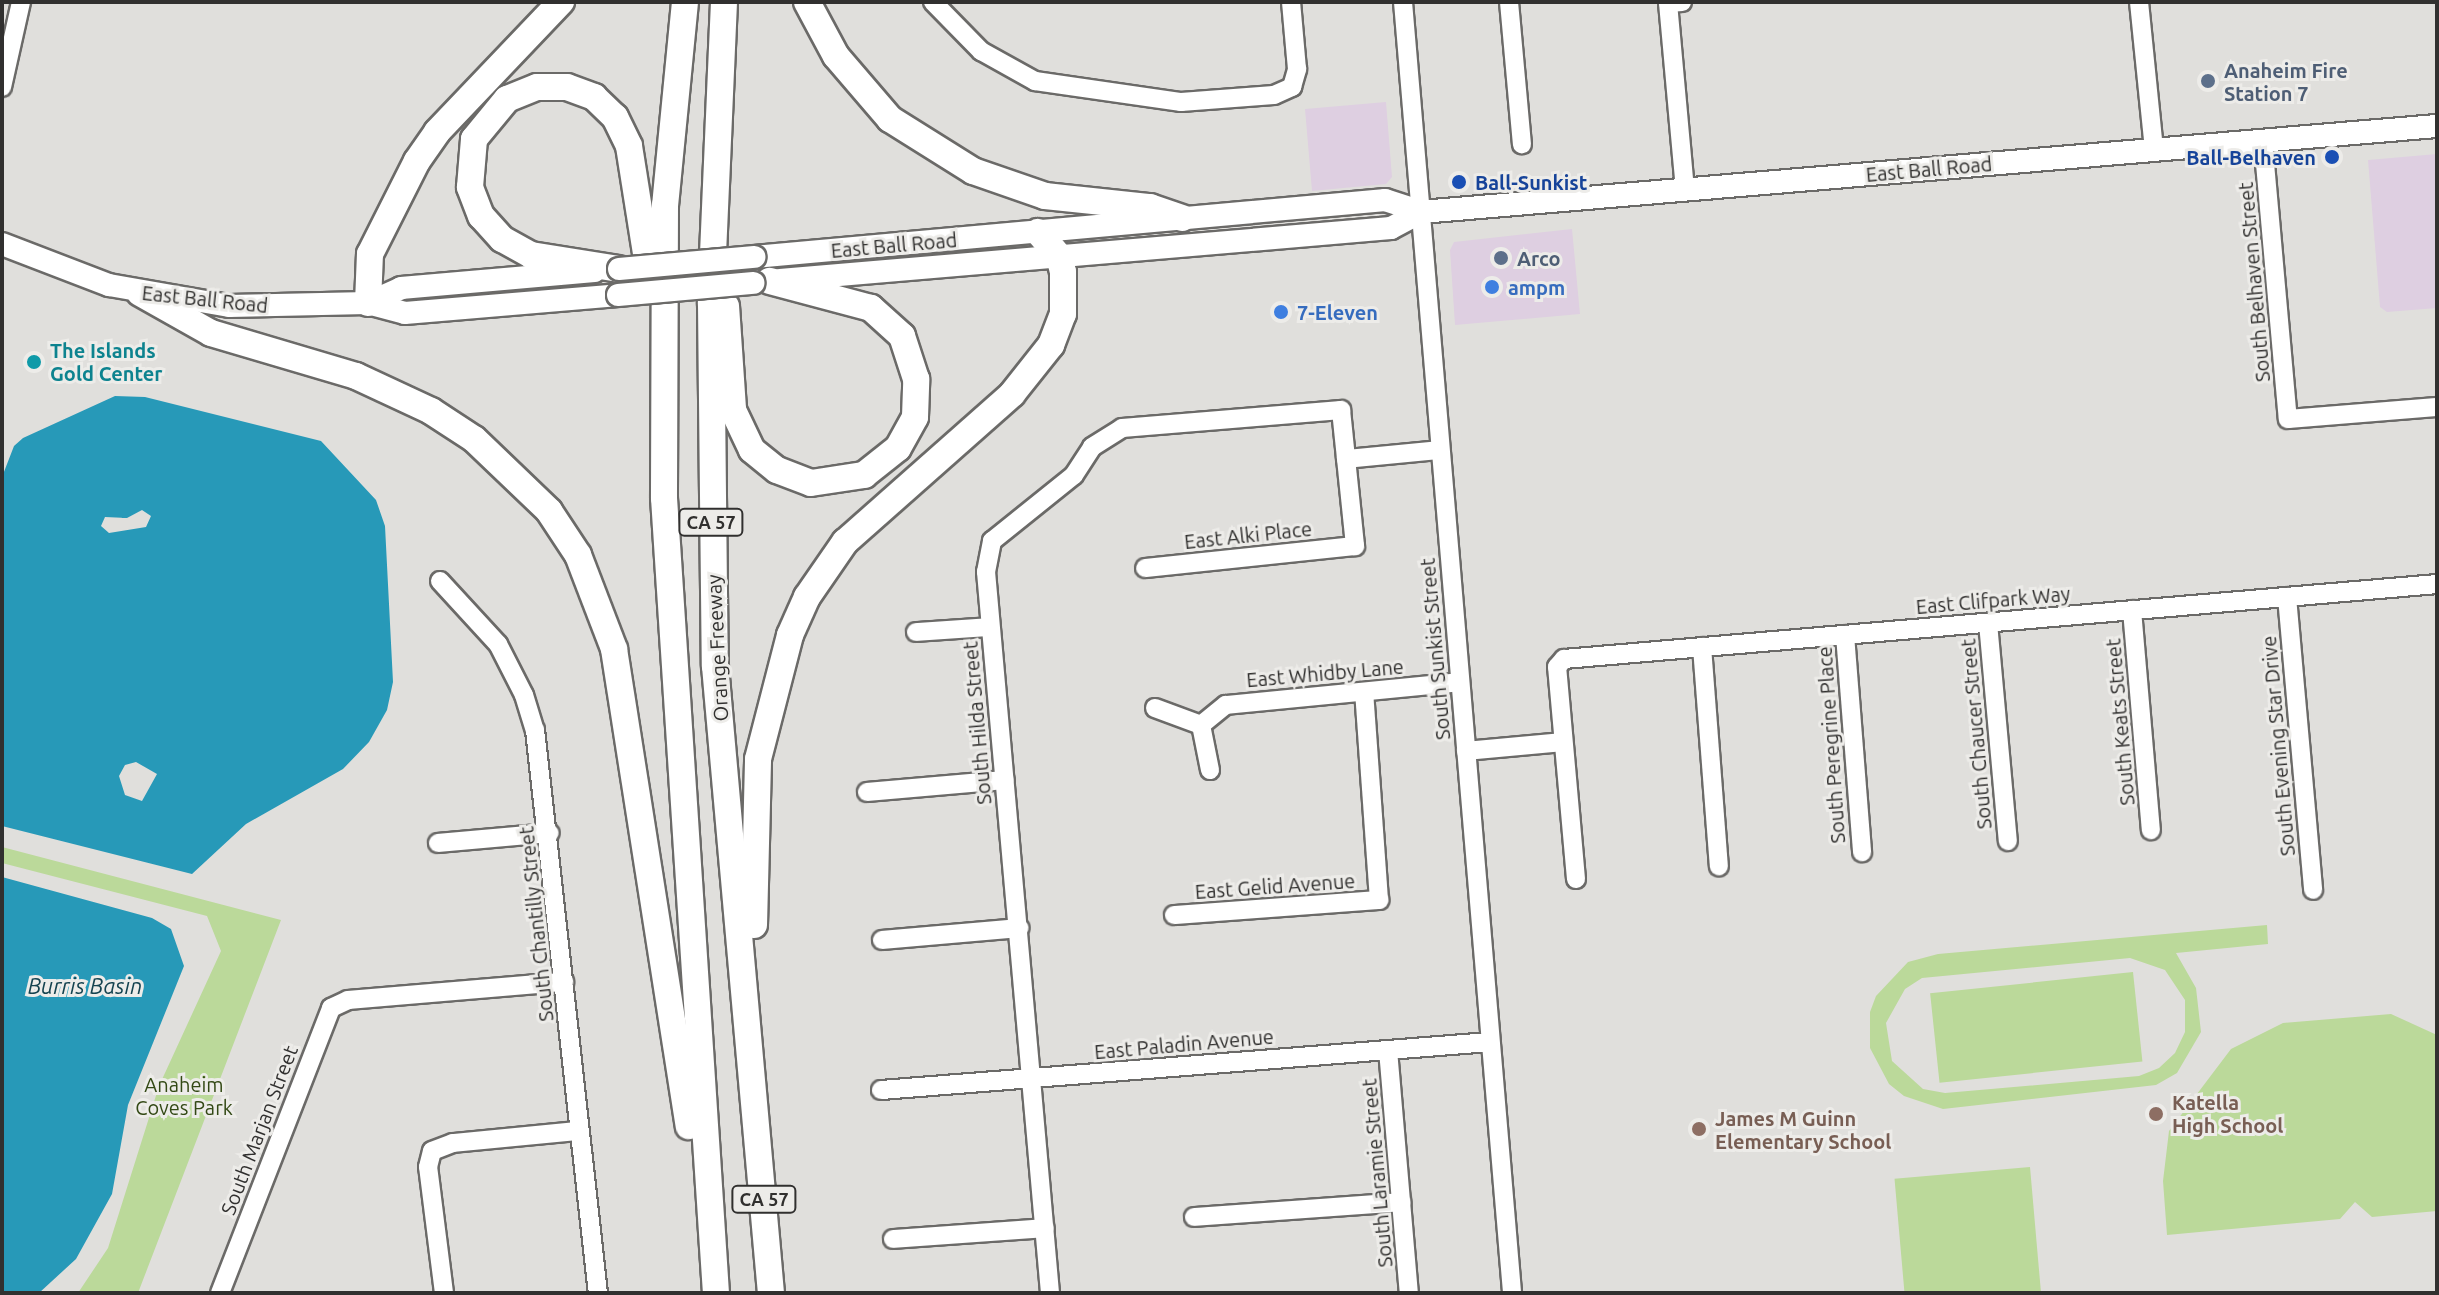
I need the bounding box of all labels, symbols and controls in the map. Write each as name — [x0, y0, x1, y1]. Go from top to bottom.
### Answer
place label: Anaheim Fire Station 7 — [2224, 58, 2348, 105]
marker: Anaheim Fire Station 7 — [2199, 72, 2217, 90]
place label: Ball-Belhaven — [2186, 145, 2316, 169]
marker: Ball-Belhaven — [2323, 148, 2341, 166]
street label: East Ball Road — [1865, 152, 1993, 186]
place label: Ball-Sunkist — [1475, 170, 1587, 194]
marker: Ball-Sunkist — [1450, 173, 1468, 191]
street label: South Belhaven Street — [2233, 181, 2275, 383]
street label: East Ball Road — [830, 228, 958, 262]
place label: Arco — [1517, 246, 1561, 270]
marker: Arco — [1492, 249, 1510, 267]
place label: ampm — [1508, 275, 1565, 299]
marker: ampm — [1483, 278, 1501, 296]
street label: East Ball Road — [141, 280, 269, 318]
place label: 7-Eleven — [1297, 300, 1378, 324]
marker: 7-Eleven — [1272, 303, 1290, 321]
place label: The Islands Gold Center — [50, 338, 163, 385]
marker: The Islands Gold Center — [25, 353, 43, 371]
road number: CA 57 — [677, 508, 745, 536]
street label: East Alki Place — [1183, 516, 1313, 554]
street label: South Sunkist Street — [1415, 557, 1455, 741]
street label: Orange Freeway — [701, 574, 733, 722]
street label: East Clifpark Way — [1915, 581, 2071, 619]
street label: South Evening Star Drive — [2256, 635, 2300, 857]
street label: South Keats Street — [2101, 637, 2139, 807]
street label: South Chaucer Street — [1956, 638, 1996, 830]
street label: South Hilda Street — [958, 640, 996, 806]
street label: South Peregrine Place — [1812, 646, 1850, 844]
street label: East Whidby Lane — [1245, 654, 1405, 692]
street label: South Chantilly Street — [514, 825, 558, 1023]
street label: East Gelid Avenue — [1194, 868, 1356, 904]
water label: Burris Basin — [28, 973, 142, 999]
street label: East Paladin Avenue — [1093, 1024, 1275, 1064]
street label: South Marjan Street — [216, 1042, 302, 1218]
park label: Anaheim Coves Park — [135, 1073, 233, 1120]
street label: South Laramie Street — [1357, 1078, 1397, 1268]
place label: Katella High School — [2172, 1090, 2283, 1137]
marker: Katella High School — [2147, 1105, 2165, 1123]
place label: James M Guinn Elementary School — [1715, 1106, 1891, 1153]
marker: James M Guinn Elementary School — [1690, 1120, 1708, 1138]
road number: CA 57 — [730, 1185, 798, 1213]

